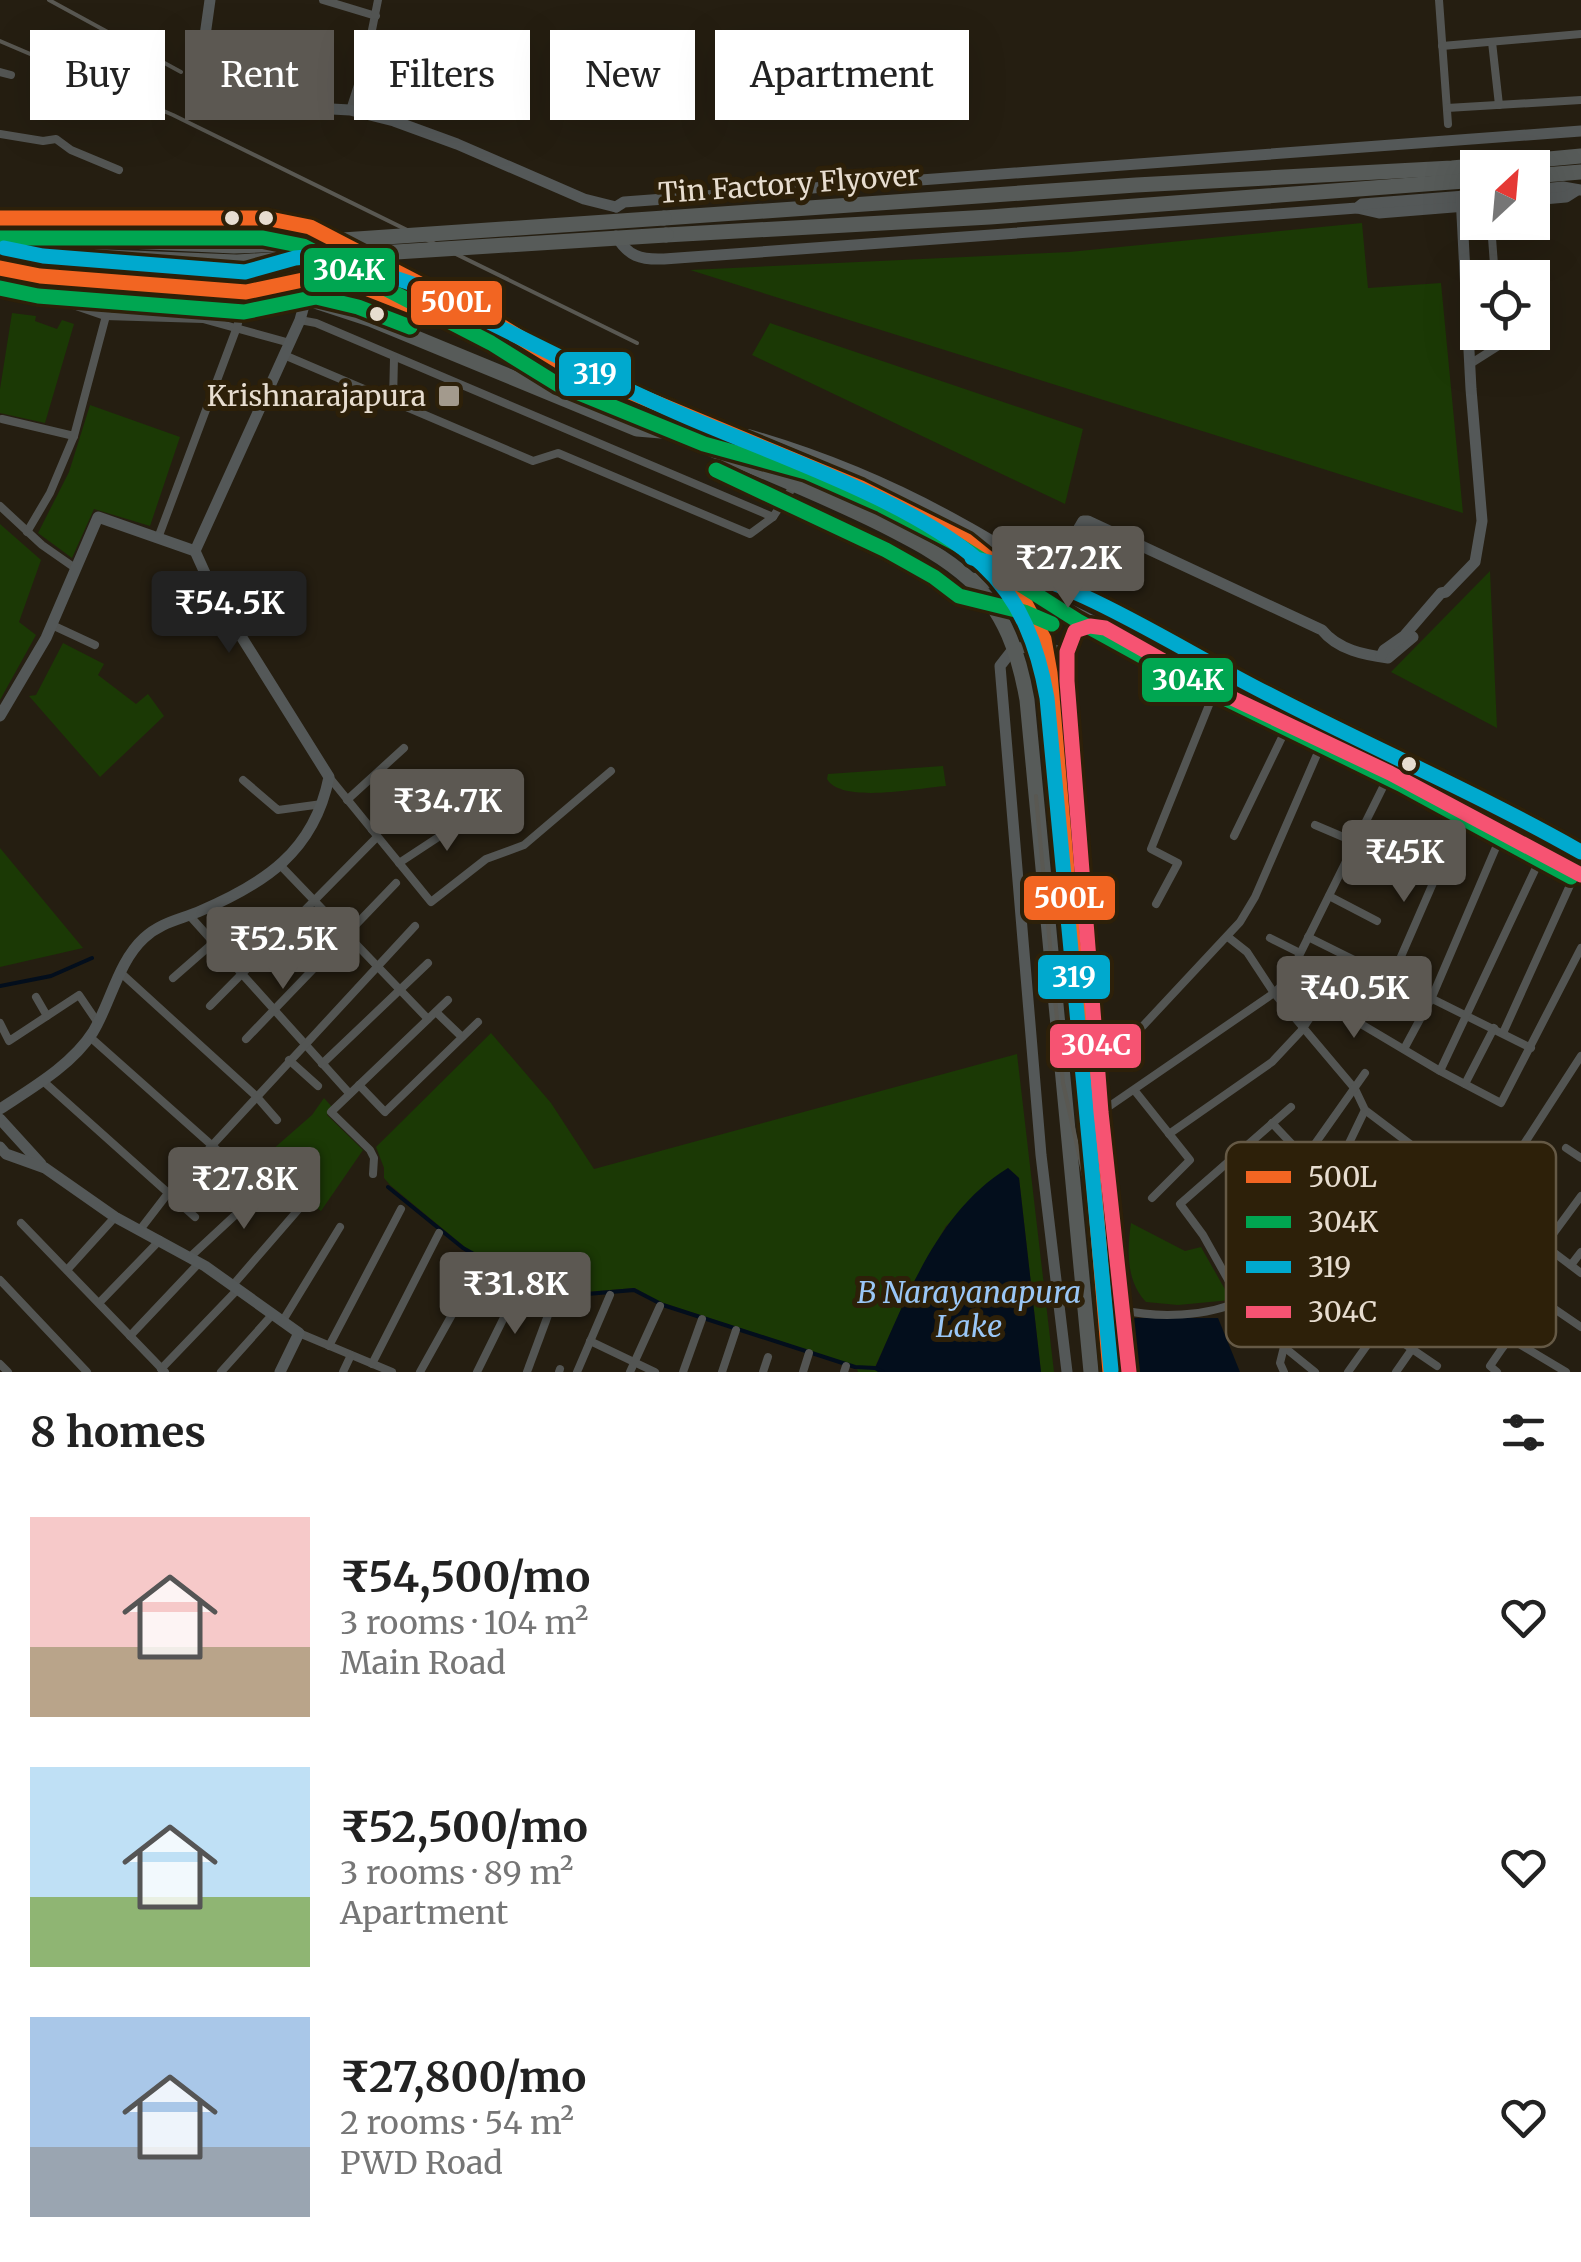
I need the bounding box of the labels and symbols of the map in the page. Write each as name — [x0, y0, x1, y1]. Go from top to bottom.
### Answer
north arrow — [1460, 150, 1550, 240]
street label: Tin Factory Flyover — [657, 157, 921, 211]
unlabelled marker — [222, 208, 242, 228]
unlabelled marker — [256, 208, 276, 228]
line badge: 304K — [302, 246, 397, 294]
text: 304K — [313, 252, 385, 288]
line badge: 500L — [409, 279, 504, 327]
text: 500L — [421, 284, 491, 320]
unlabelled marker — [367, 304, 387, 324]
line badge: 319 — [557, 350, 633, 398]
text: 319 — [573, 356, 617, 392]
place label: Krishnarajapura — [207, 378, 426, 414]
marker: Krishnarajapura — [436, 383, 462, 409]
pin: ₹27.2K — [987, 526, 1149, 611]
pin: ₹54.5K — [148, 571, 310, 656]
line badge: 304K — [1140, 656, 1235, 704]
text: 304K — [1152, 662, 1224, 698]
unlabelled marker — [1399, 754, 1419, 774]
pin: ₹34.7K — [366, 769, 528, 854]
pin: ₹45K — [1345, 820, 1463, 905]
line badge: 500L — [1022, 874, 1117, 922]
text: 500L — [1034, 880, 1104, 916]
pin: ₹52.5K — [202, 907, 364, 992]
line badge: 319 — [1036, 953, 1112, 1001]
pin: ₹40.5K — [1273, 956, 1435, 1041]
text: 319 — [1052, 959, 1096, 995]
line badge: 304C — [1048, 1022, 1143, 1070]
text: 304C — [1061, 1027, 1131, 1063]
legend — [1226, 1142, 1556, 1347]
pin: ₹27.8K — [163, 1147, 325, 1232]
text: 500L — [1308, 1159, 1377, 1195]
text: 304K — [1308, 1204, 1379, 1240]
text: 319 — [1308, 1249, 1351, 1285]
pin: ₹31.8K — [434, 1252, 596, 1337]
water label: B Narayanapura Lake — [857, 1273, 1081, 1345]
text: 304C — [1308, 1294, 1377, 1330]

